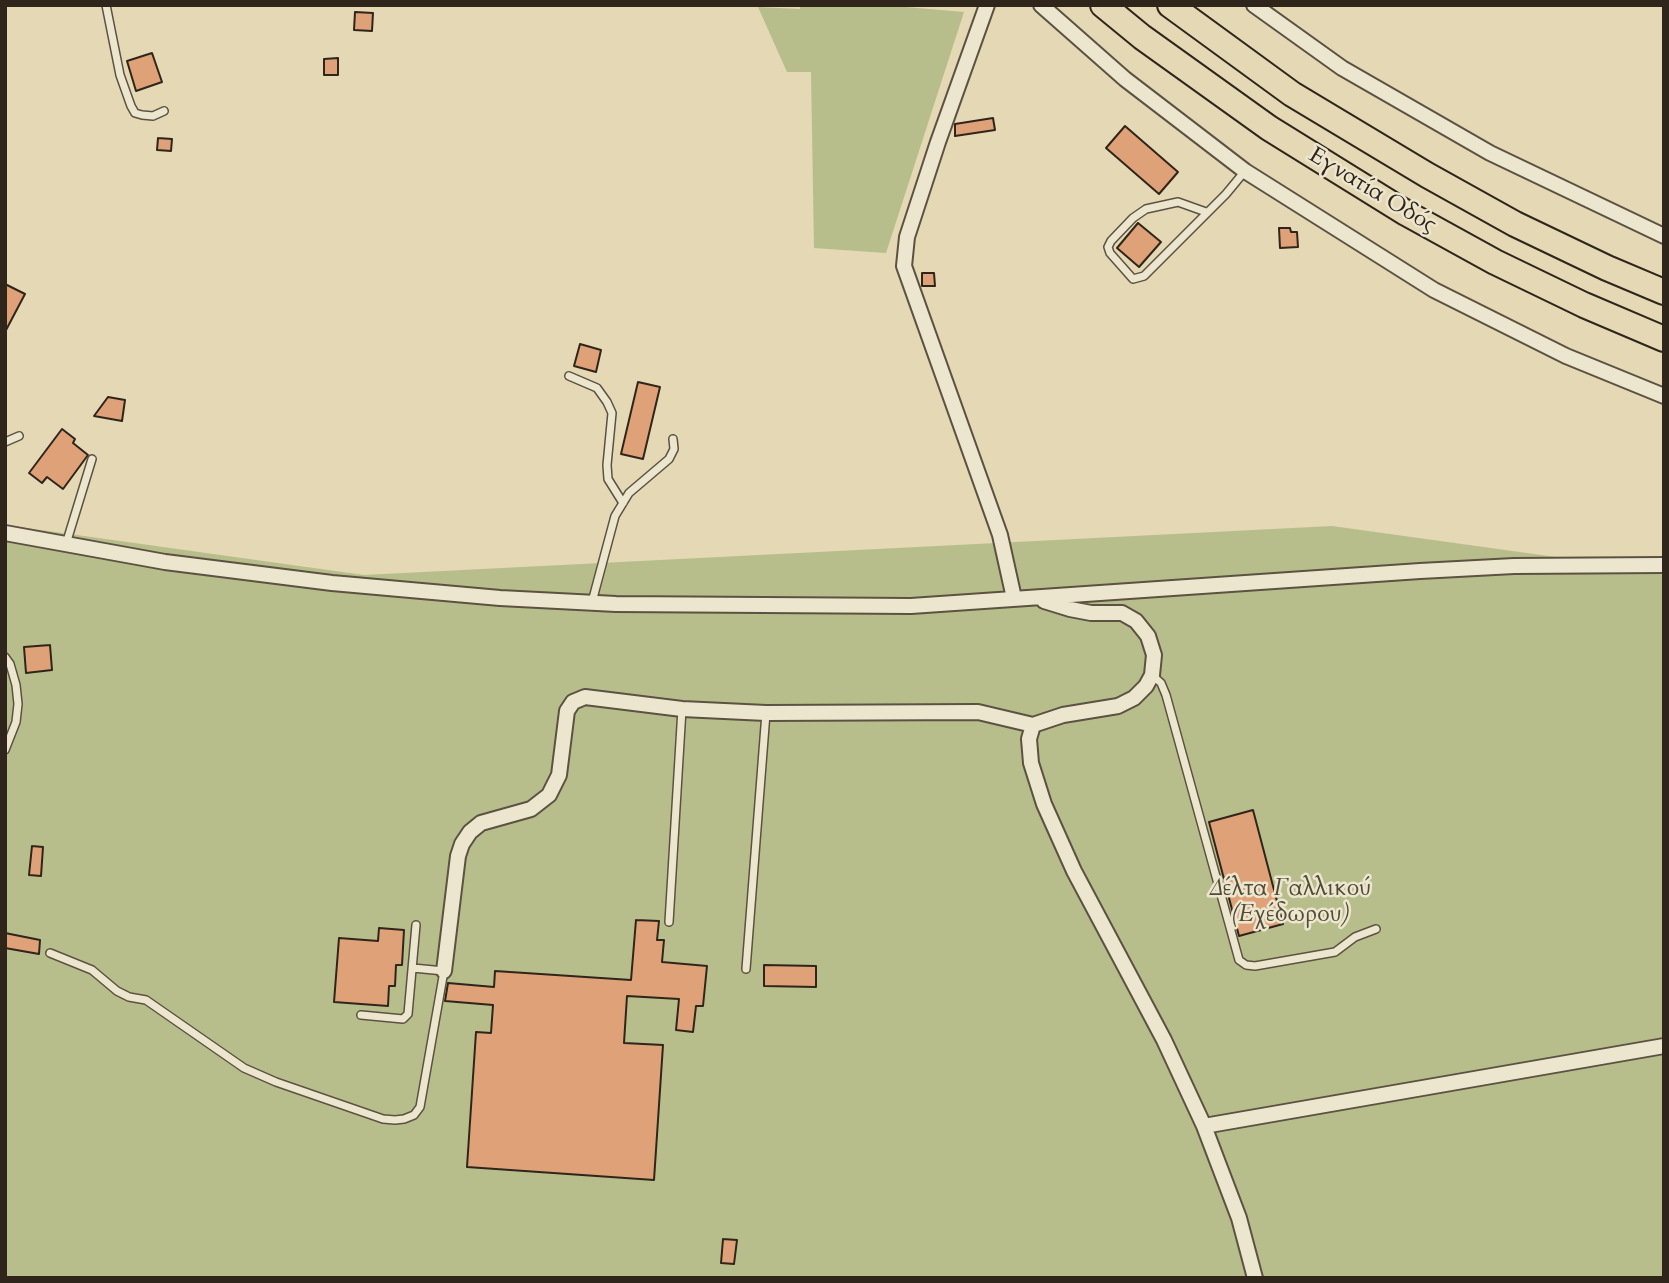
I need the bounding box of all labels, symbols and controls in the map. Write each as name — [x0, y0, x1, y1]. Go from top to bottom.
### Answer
street label: Εγνατία Οδός — [1303, 142, 1441, 240]
park label: Δέλτα Γαλλικού (Εχέδωρου) — [1209, 876, 1371, 930]

